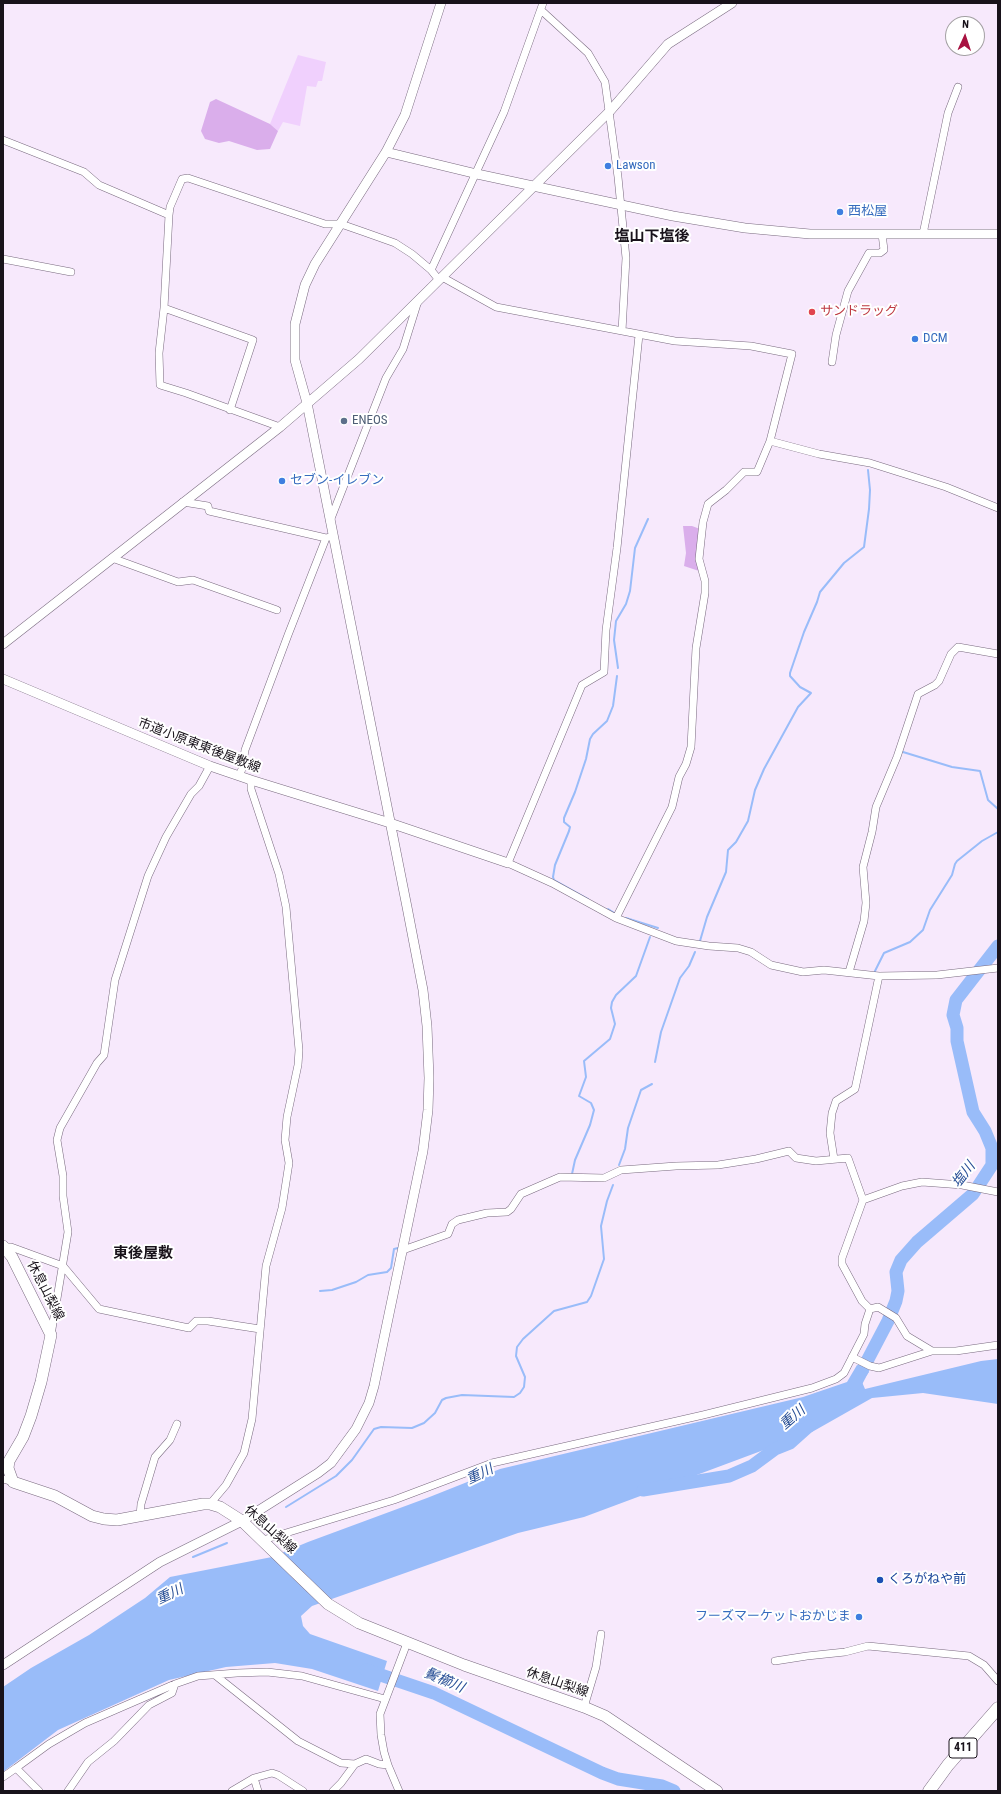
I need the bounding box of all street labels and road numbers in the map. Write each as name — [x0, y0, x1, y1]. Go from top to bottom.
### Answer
street label: 市道小原東東後屋敷線 — [136, 715, 262, 777]
street label: 休息山梨線 — [23, 1259, 67, 1323]
street label: 休息山梨線 — [241, 1502, 299, 1558]
street label: 休息山梨線 — [524, 1665, 590, 1701]
road number: 411 — [949, 1738, 977, 1758]

